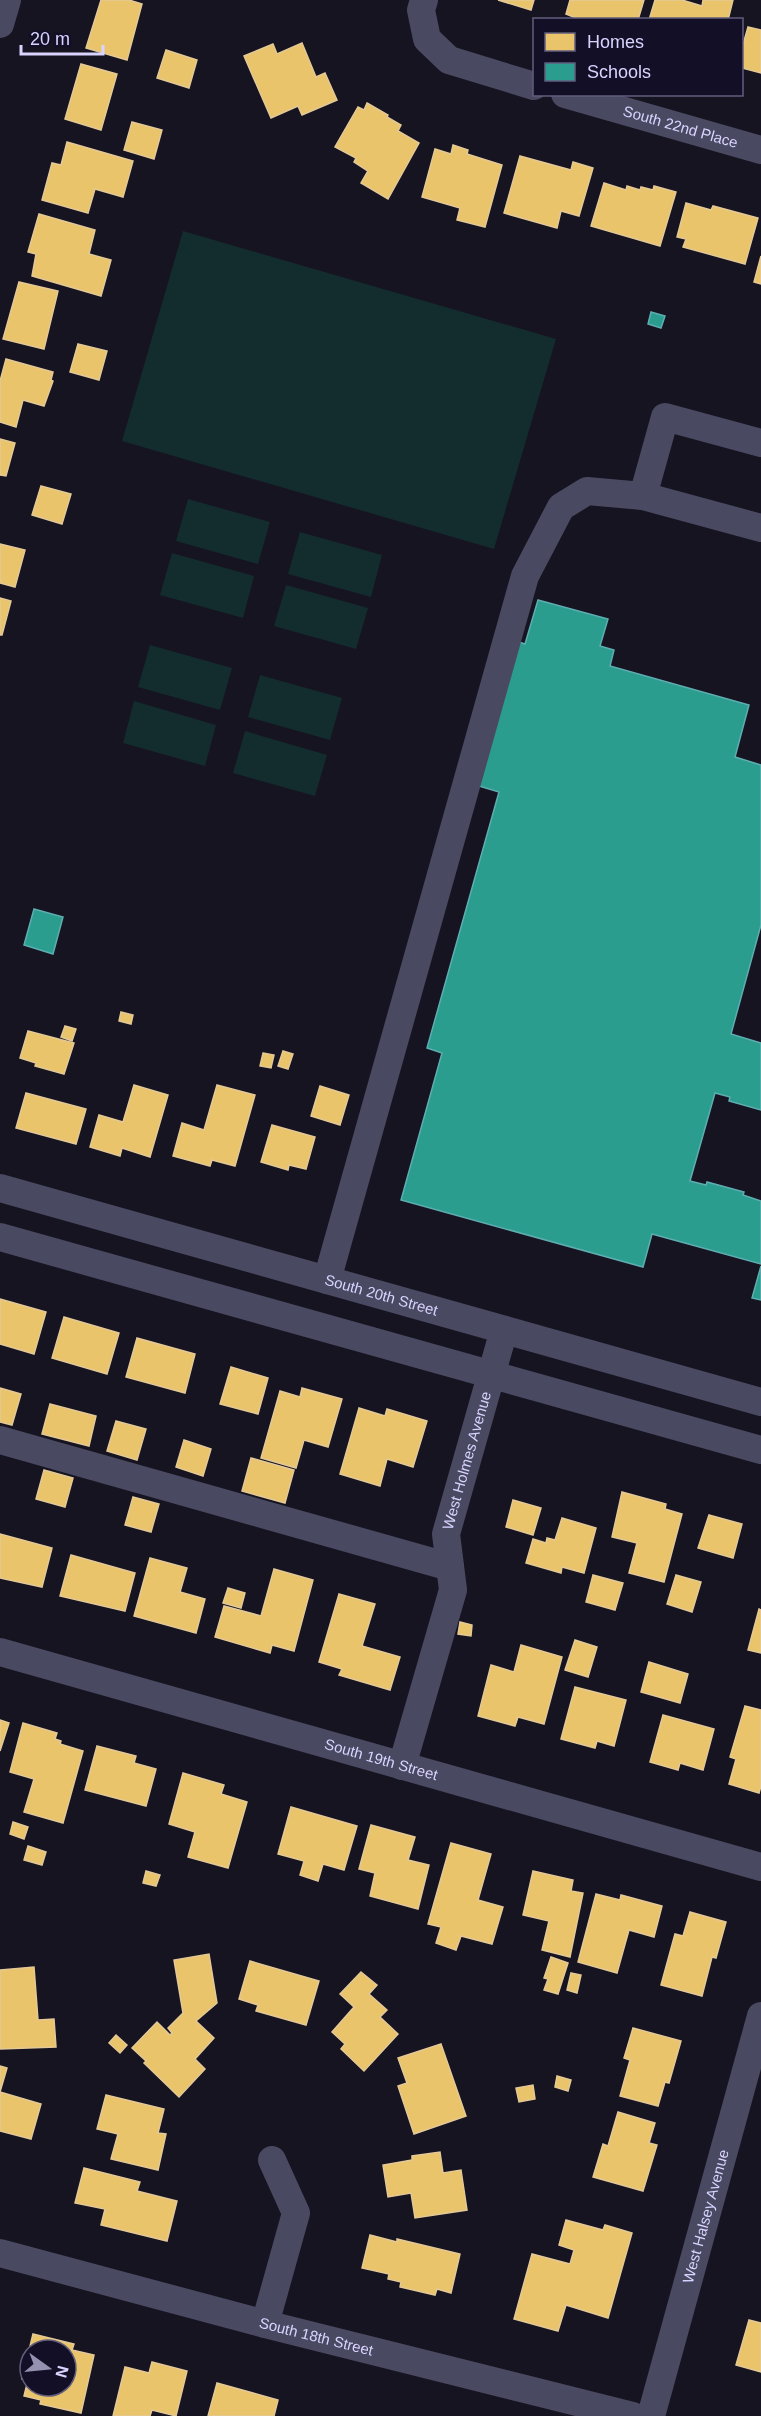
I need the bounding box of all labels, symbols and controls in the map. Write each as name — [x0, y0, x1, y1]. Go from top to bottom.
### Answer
scale bar — [21, 18, 104, 56]
legend — [533, 18, 743, 96]
text: 20 m — [30, 29, 70, 49]
text: Homes — [587, 32, 644, 52]
text: Schools — [587, 62, 651, 82]
street label: South 22nd Place — [621, 102, 740, 151]
street label: South 20th Street — [323, 1271, 441, 1319]
street label: West Holmes Avenue — [439, 1389, 494, 1532]
street label: South 19th Street — [323, 1735, 441, 1783]
street label: West Halsey Avenue — [679, 2148, 732, 2285]
street label: South 18th Street — [257, 2314, 376, 2359]
north arrow — [18, 2338, 78, 2398]
text: N — [52, 2364, 72, 2380]

